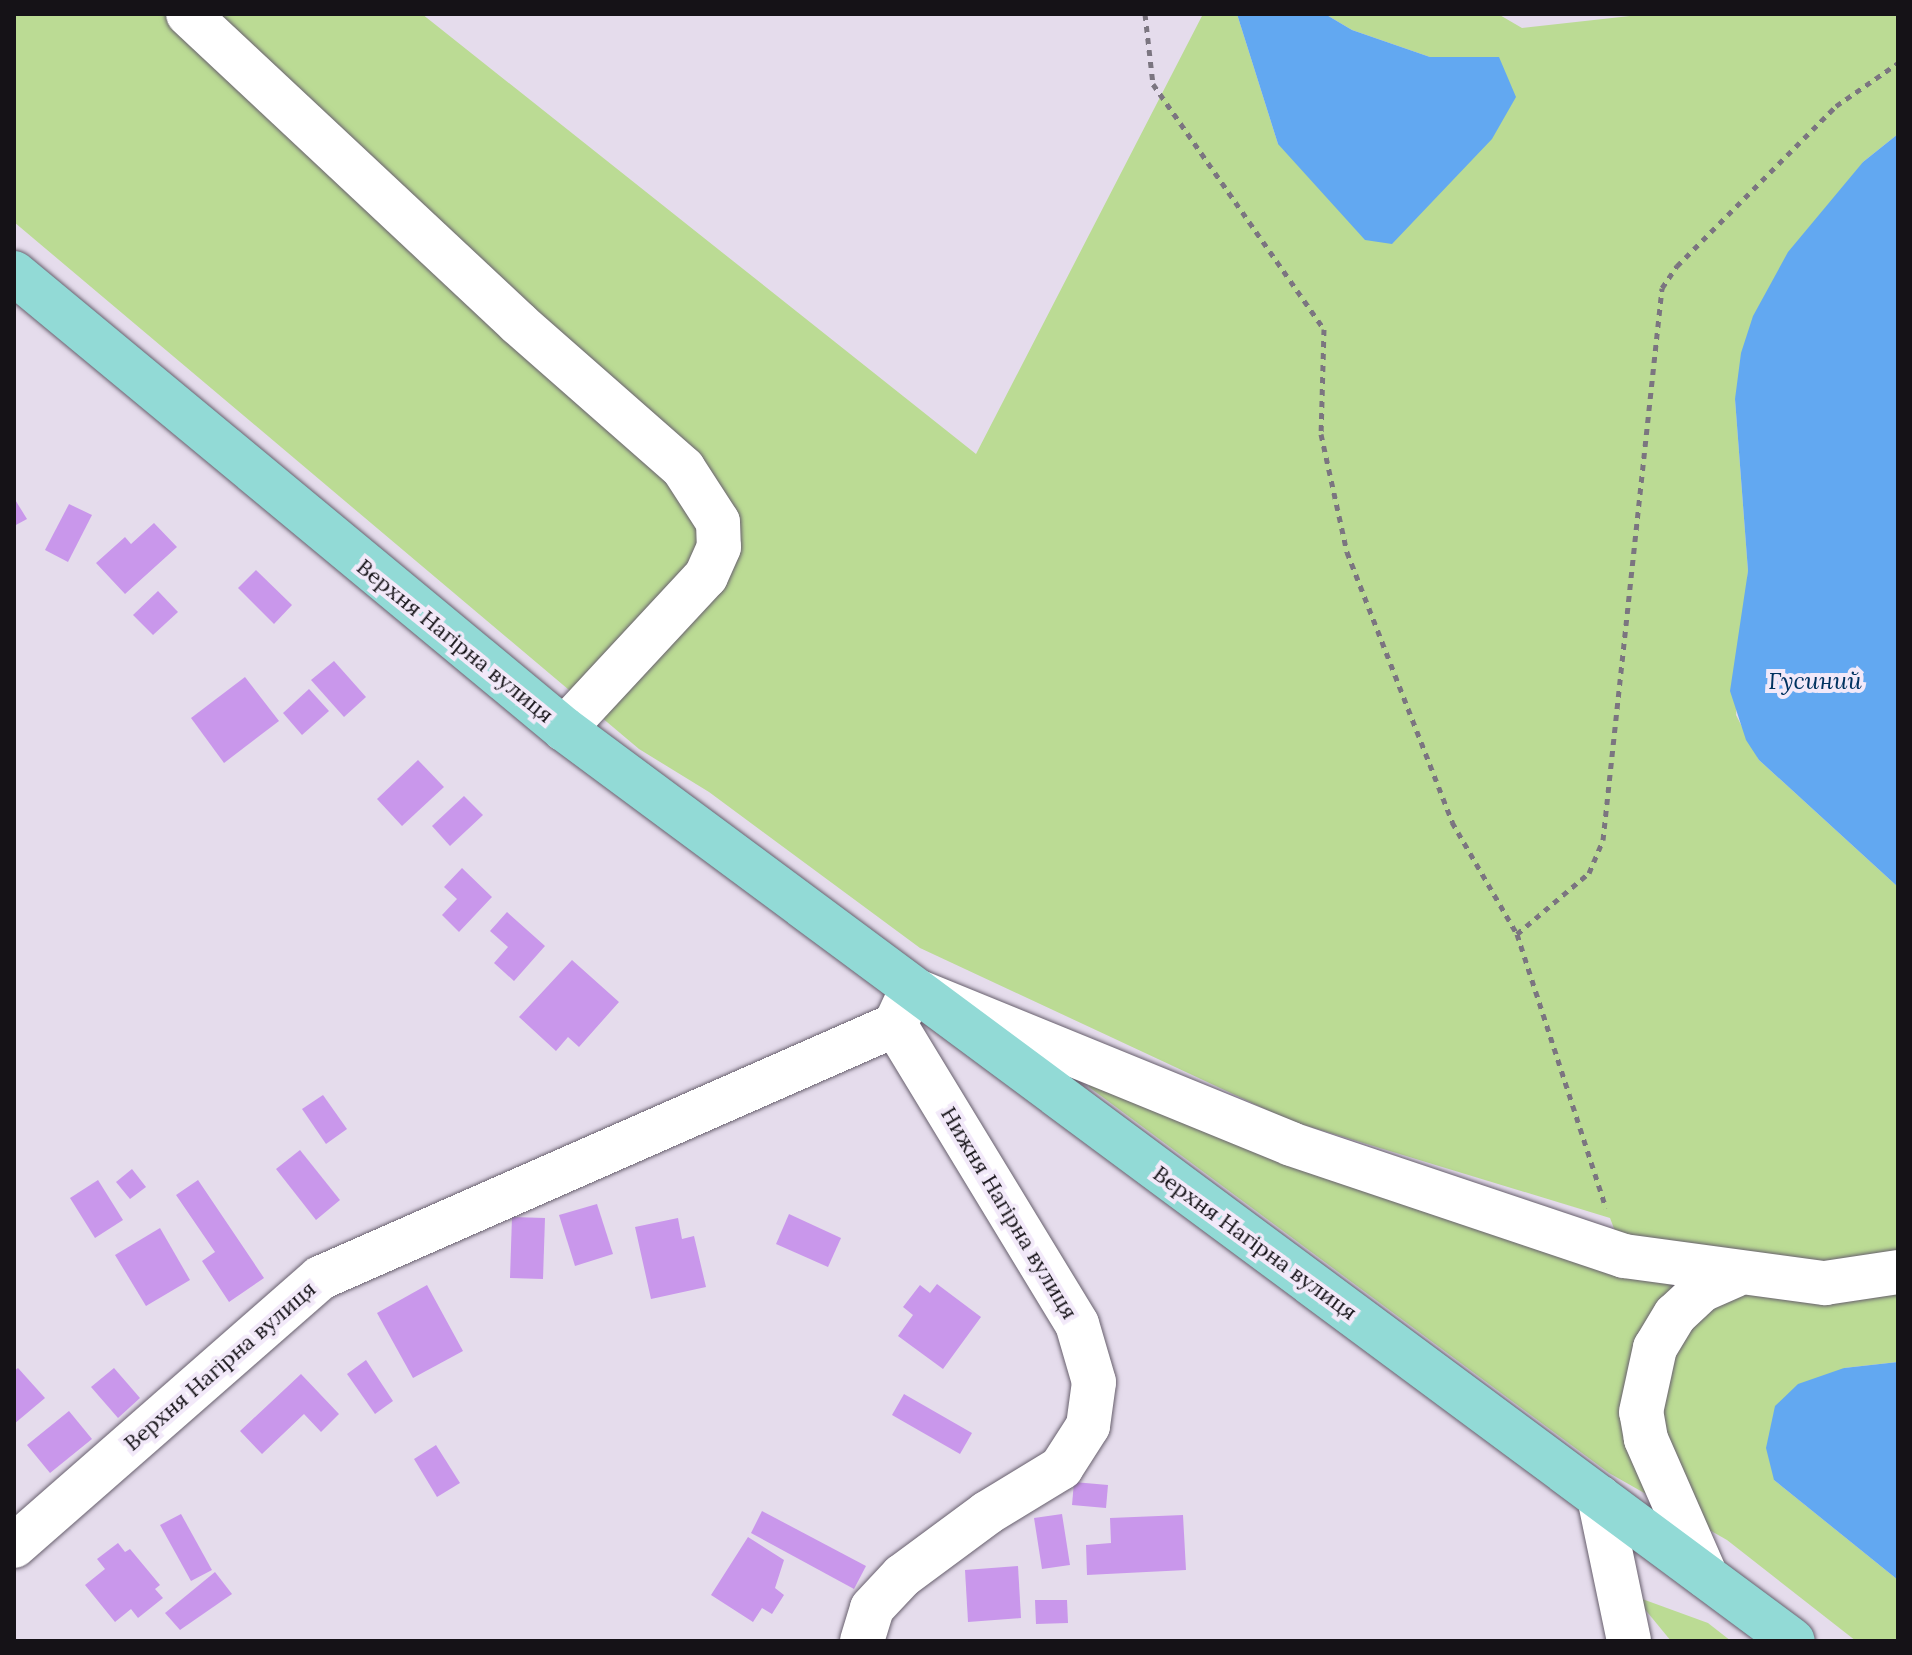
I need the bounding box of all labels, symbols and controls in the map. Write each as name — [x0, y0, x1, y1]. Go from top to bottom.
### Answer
street label: Верхня Нагірна вулиця — [351, 554, 559, 728]
water label: Гусиний — [1768, 667, 1862, 695]
street label: Нижня Нагірна вулиця — [935, 1102, 1083, 1324]
street label: Верхня Нагірна вулиця — [1148, 1160, 1362, 1326]
street label: Верхня Нагірна вулиця — [119, 1276, 321, 1456]

